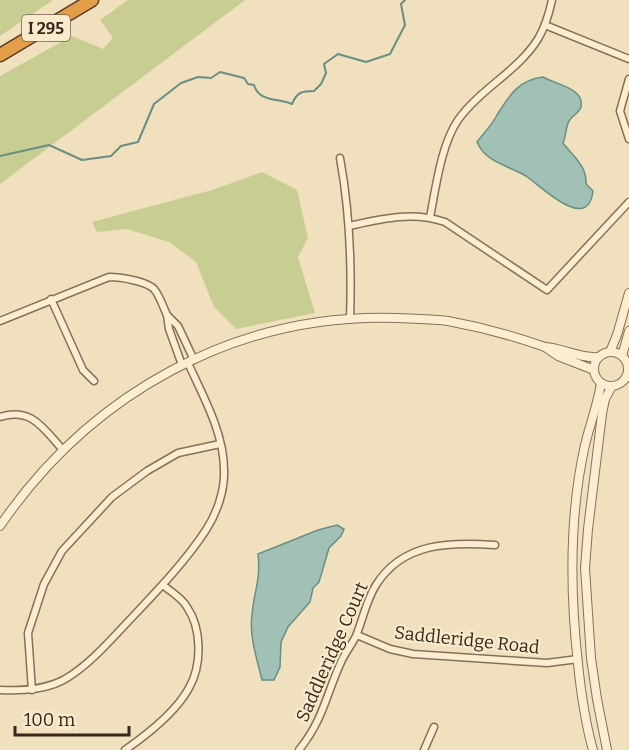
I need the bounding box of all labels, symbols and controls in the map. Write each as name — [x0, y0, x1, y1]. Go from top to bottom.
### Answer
road number: I 295 — [22, 15, 70, 41]
street label: Saddleridge Court — [291, 578, 373, 725]
street label: Saddleridge Road — [393, 621, 541, 659]
scale bar — [15, 699, 129, 737]
text: 100 m — [24, 709, 75, 731]

